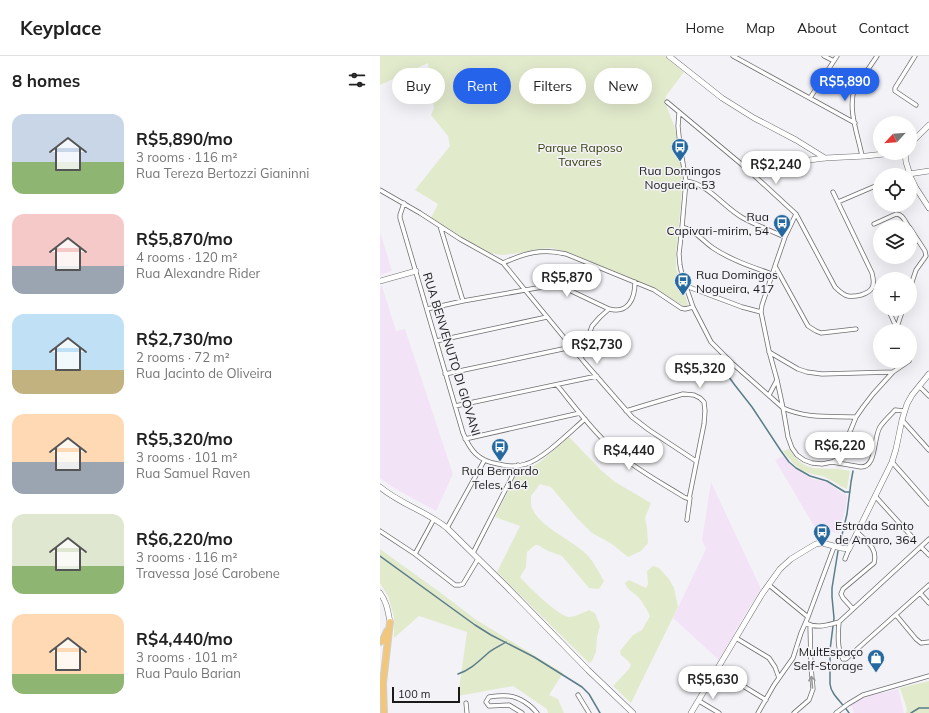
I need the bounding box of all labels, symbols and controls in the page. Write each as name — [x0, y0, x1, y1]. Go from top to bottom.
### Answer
text: Keyplace — [20, 16, 101, 40]
text: Home — [685, 19, 724, 37]
text: Map — [746, 19, 775, 37]
text: About — [797, 19, 837, 37]
text: Contact — [859, 19, 909, 37]
chip: Buy — [392, 68, 445, 104]
chip: Rent — [453, 68, 511, 104]
chip: Filters — [519, 68, 586, 104]
chip: New — [594, 68, 652, 104]
pin: R$5,890 — [808, 68, 882, 102]
icon: filters — [346, 69, 368, 91]
text: 8 homes — [12, 70, 80, 91]
text: R$5,890 — [819, 73, 871, 89]
north arrow — [873, 116, 917, 160]
map controls — [873, 116, 917, 368]
text: R$5,890/mo — [136, 128, 233, 149]
icon: home — [44, 130, 92, 178]
bus stop icon: Rua Domingos Nogueira, 53 — [670, 137, 690, 162]
park label: Parque Raposo Tavares — [537, 140, 623, 169]
text: 3 rooms · 116 m² — [136, 149, 237, 165]
pin: R$2,240 — [739, 151, 813, 185]
text: R$2,240 — [750, 156, 802, 172]
place label: Rua Domingos Nogueira, 53 — [639, 163, 721, 192]
text: Rua Tereza Bertozzi Gianinni — [136, 165, 309, 181]
button: locate — [873, 168, 917, 212]
place label: Rua Capivari-mirim, 54 — [667, 209, 769, 238]
bus stop icon: Rua Capivari-mirim, 54 — [772, 213, 792, 238]
button: layers — [873, 220, 917, 264]
text: R$5,870/mo — [136, 228, 233, 249]
icon: home — [44, 230, 92, 278]
text: 4 rooms · 120 m² — [136, 249, 237, 265]
pin: R$5,870 — [530, 264, 604, 298]
text: Rua Alexandre Rider — [136, 265, 260, 281]
place label: Rua Domingos Nogueira, 417 — [696, 267, 778, 296]
text: R$5,870 — [541, 269, 593, 285]
street label: RUA BENVENUTO DI GIOVANI — [420, 270, 484, 438]
bus stop icon: Rua Domingos Nogueira, 417 — [673, 271, 693, 296]
button: + — [873, 272, 917, 316]
button: − — [873, 324, 917, 368]
text: R$2,730/mo — [136, 328, 233, 349]
icon: home — [44, 330, 92, 378]
pin: R$2,730 — [560, 331, 634, 365]
text: R$2,730 — [571, 336, 623, 352]
text: 2 rooms · 72 m² — [136, 349, 230, 365]
pin: R$5,320 — [663, 355, 737, 389]
text: R$5,320 — [674, 360, 726, 376]
text: Rua Jacinto de Oliveira — [136, 365, 272, 381]
text: R$5,320/mo — [136, 428, 233, 449]
icon: home — [44, 430, 92, 478]
pin: R$6,220 — [803, 432, 877, 466]
bus stop icon: Rua Bernardo Teles, 164 — [490, 437, 510, 462]
pin: R$4,440 — [592, 437, 666, 471]
text: R$6,220 — [814, 437, 866, 453]
text: R$4,440 — [603, 442, 655, 458]
text: 3 rooms · 101 m² — [136, 449, 237, 465]
place label: Rua Bernardo Teles, 164 — [461, 463, 539, 492]
text: Rua Samuel Raven — [136, 465, 250, 481]
place label: Estrada Santo de Amaro, 364 — [835, 518, 917, 547]
bus stop icon: Estrada Santo de Amaro, 364 — [812, 522, 832, 547]
text: R$6,220/mo — [136, 528, 233, 549]
icon: home — [44, 530, 92, 578]
text: 3 rooms · 116 m² — [136, 549, 237, 565]
text: Travessa José Carobene — [136, 565, 280, 581]
text: R$4,440/mo — [136, 628, 233, 649]
icon: home — [44, 630, 92, 678]
place label: MultEspaço Self-Storage — [794, 644, 863, 673]
shop icon: MultEspaço Self-Storage — [866, 648, 886, 673]
text: 3 rooms · 101 m² — [136, 649, 237, 665]
text: Rua Paulo Barian — [136, 665, 241, 681]
pin: R$5,630 — [676, 666, 750, 700]
text: R$5,630 — [687, 671, 739, 687]
one-way arrow — [809, 676, 816, 689]
scale bar — [392, 685, 460, 704]
text: 100 m — [398, 687, 430, 701]

